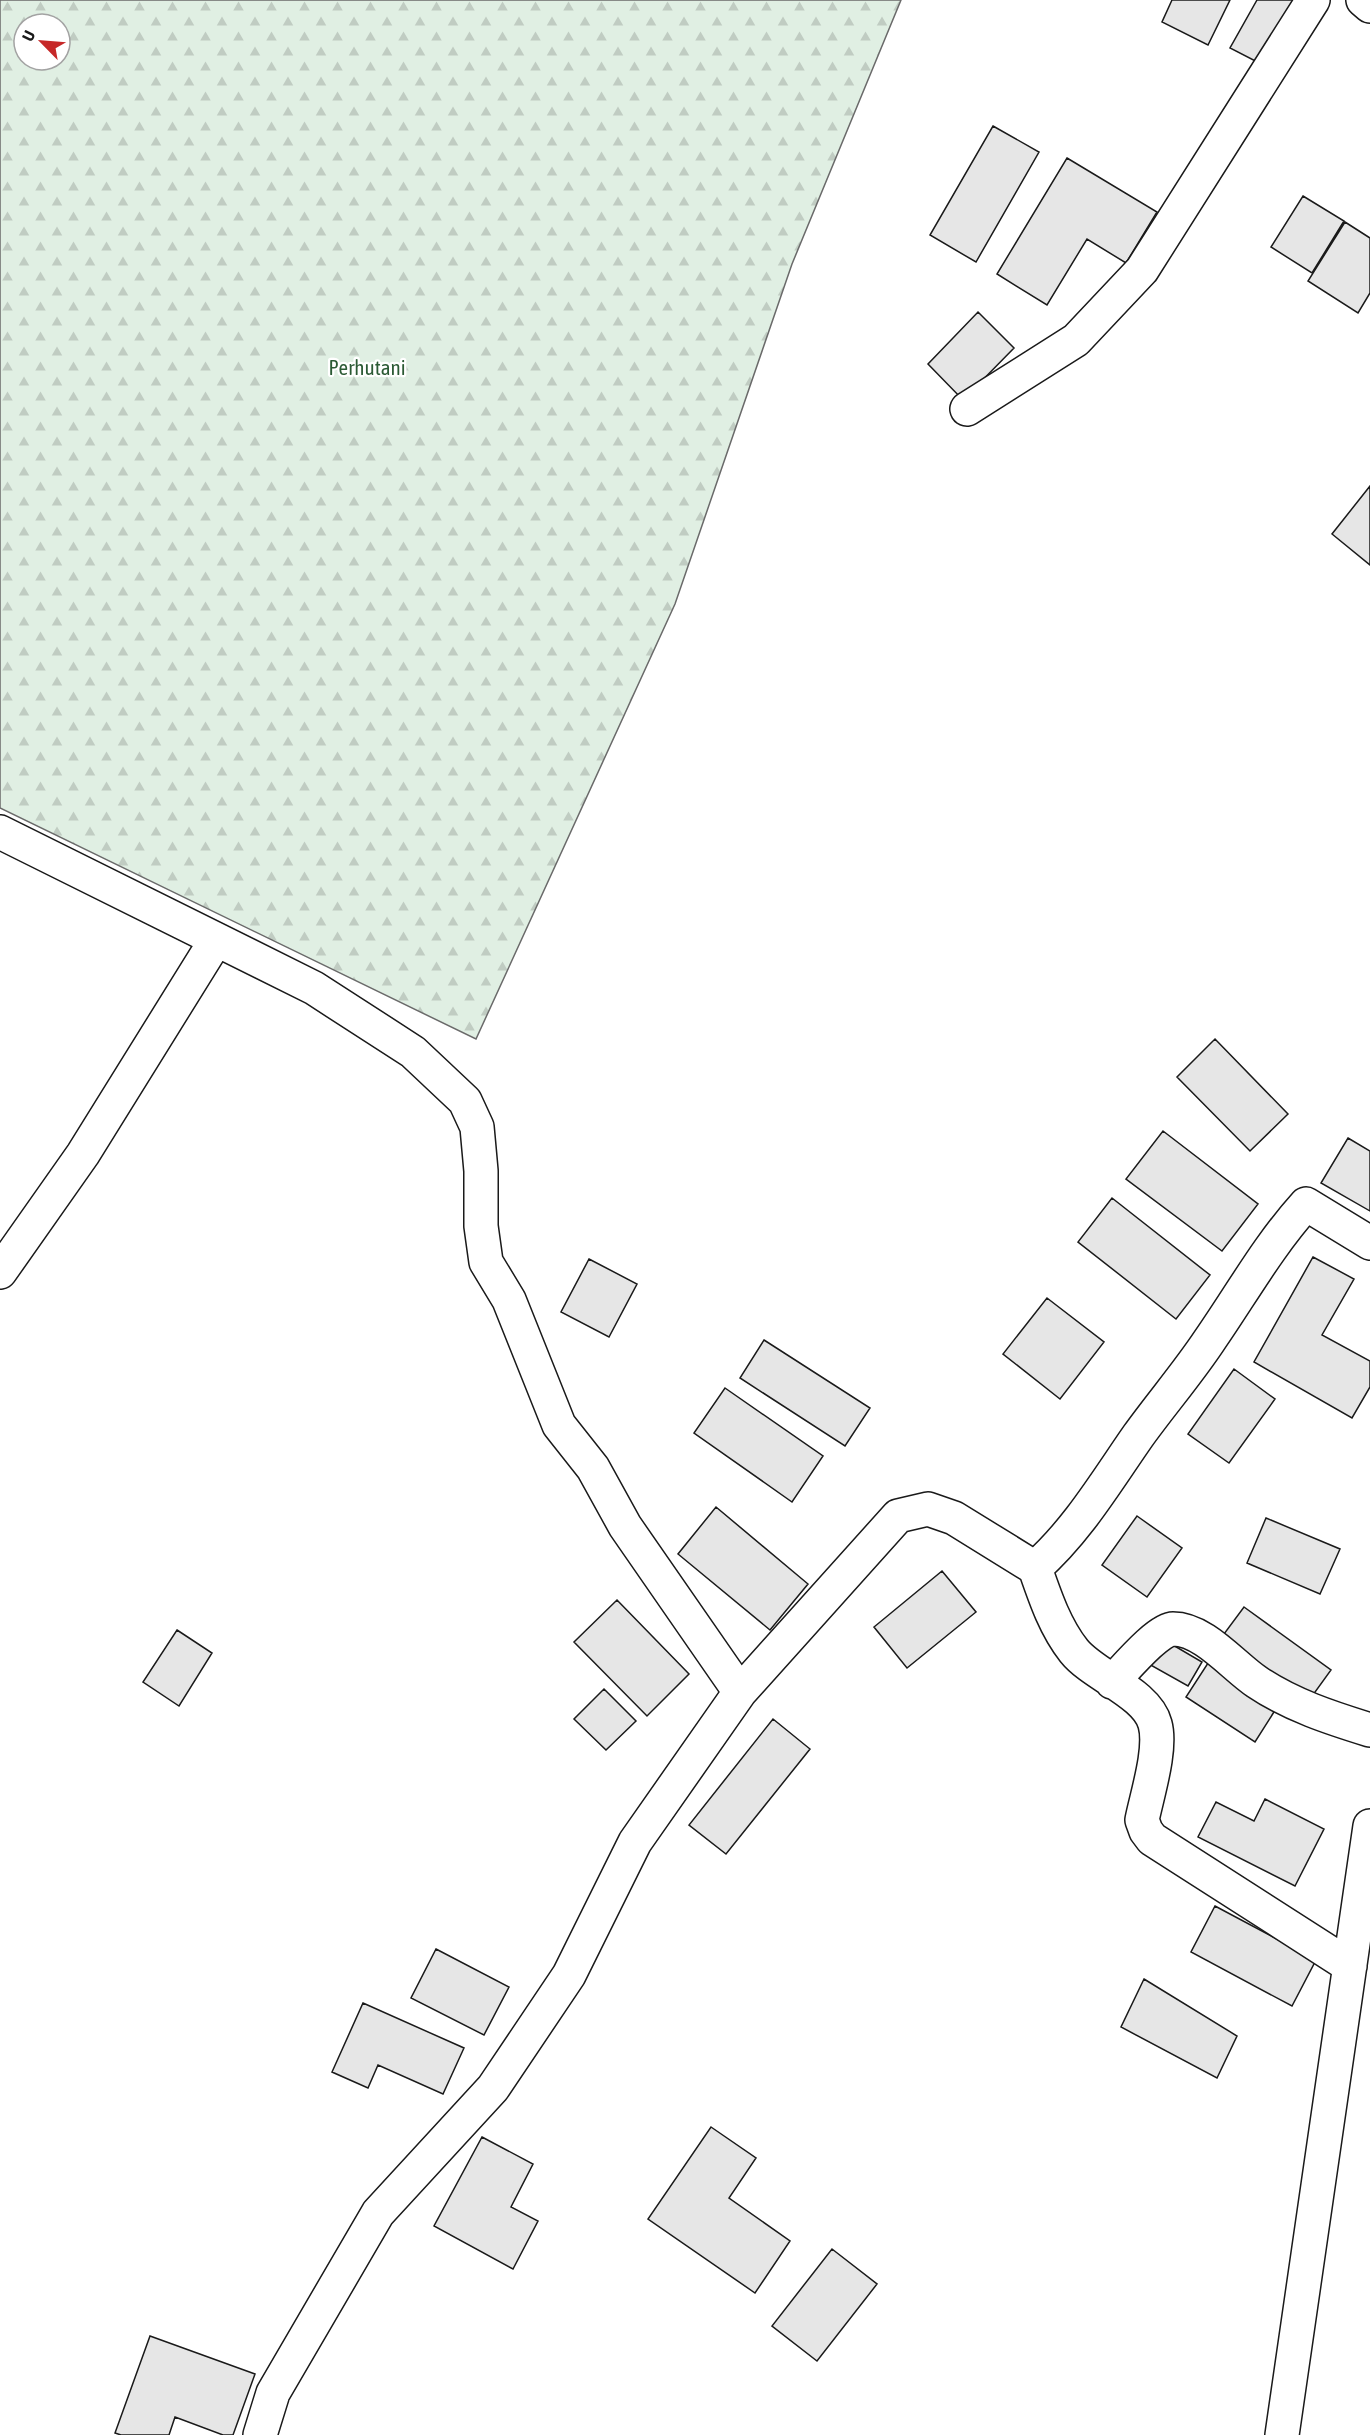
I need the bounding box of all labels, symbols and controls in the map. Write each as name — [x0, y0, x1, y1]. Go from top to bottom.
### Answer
north arrow — [12, 12, 72, 72]
text: U — [18, 28, 39, 44]
park label: Perhutani — [329, 355, 405, 379]

